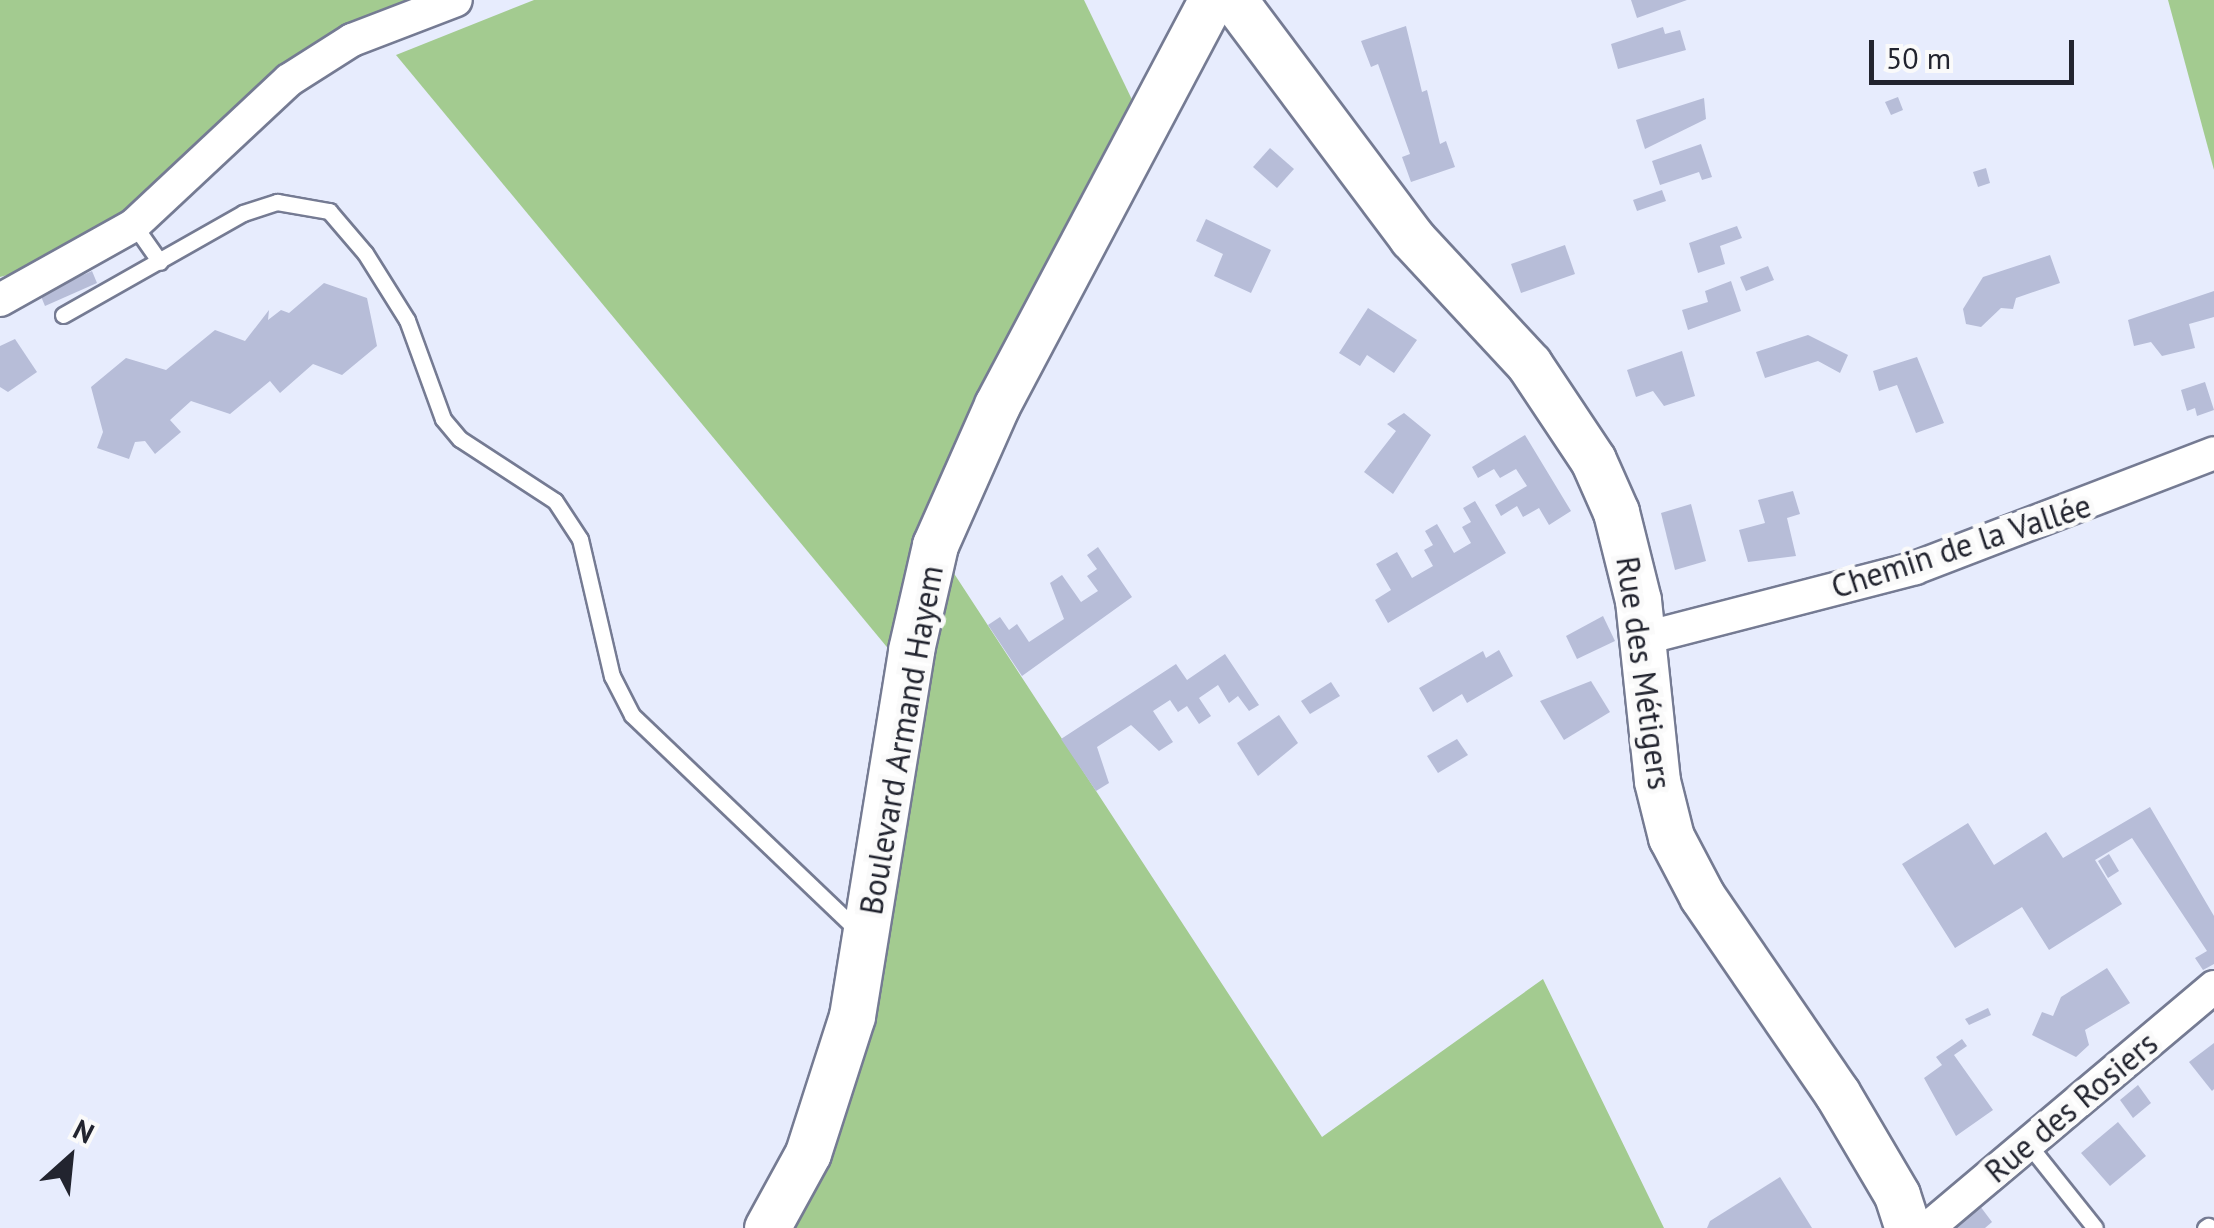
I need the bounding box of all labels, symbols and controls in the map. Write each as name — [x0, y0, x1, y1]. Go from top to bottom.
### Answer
scale bar — [1874, 20, 2079, 82]
text: 50 m — [1886, 38, 1951, 77]
street label: Chemin de la Vallée — [1826, 486, 2096, 606]
street label: Rue des Métigers — [1609, 554, 1679, 792]
street label: Boulevard Armand Hayem — [851, 562, 951, 918]
street label: Rue des Rosiers — [1977, 1024, 2165, 1190]
north arrow — [20, 1108, 120, 1208]
text: N — [67, 1110, 100, 1151]

